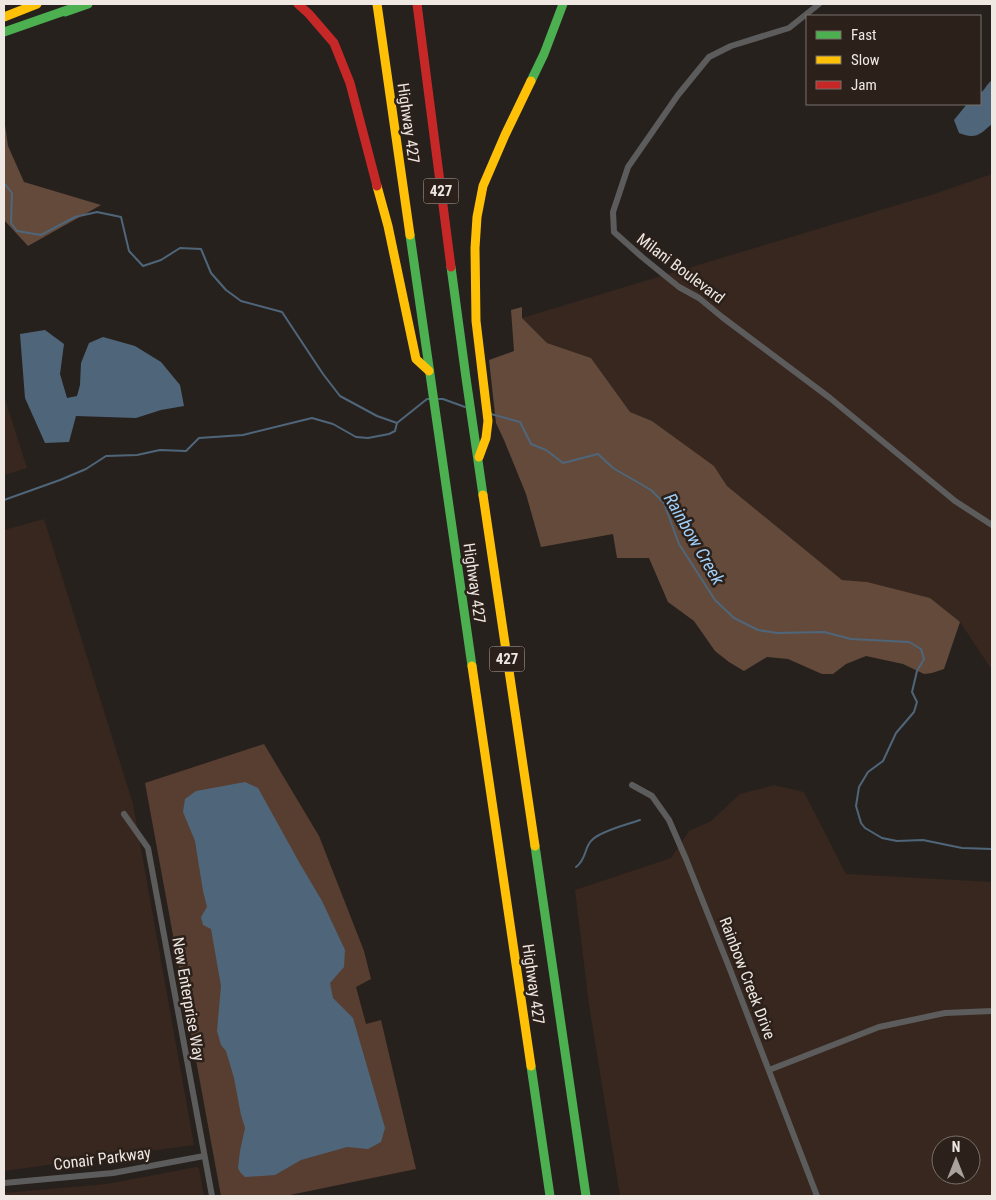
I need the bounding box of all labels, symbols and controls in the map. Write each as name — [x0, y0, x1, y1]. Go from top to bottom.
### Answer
legend — [806, 15, 981, 105]
text: Fast — [851, 26, 876, 44]
text: Slow — [851, 51, 880, 69]
text: Jam — [851, 76, 877, 94]
street label: Highway 427 — [393, 82, 424, 165]
road number: 427 — [424, 178, 458, 204]
street label: Milani Boulevard — [633, 229, 728, 308]
water label: Rainbow Creek — [660, 489, 730, 589]
street label: Highway 427 — [459, 542, 490, 625]
road number: 427 — [490, 646, 524, 672]
street label: Rainbow Creek Drive — [716, 914, 780, 1042]
street label: New Enterprise Way — [168, 936, 209, 1063]
street label: Highway 427 — [518, 943, 549, 1026]
north arrow — [931, 1135, 981, 1185]
text: N — [952, 1139, 960, 1155]
street label: Conair Parkway — [52, 1143, 152, 1174]

